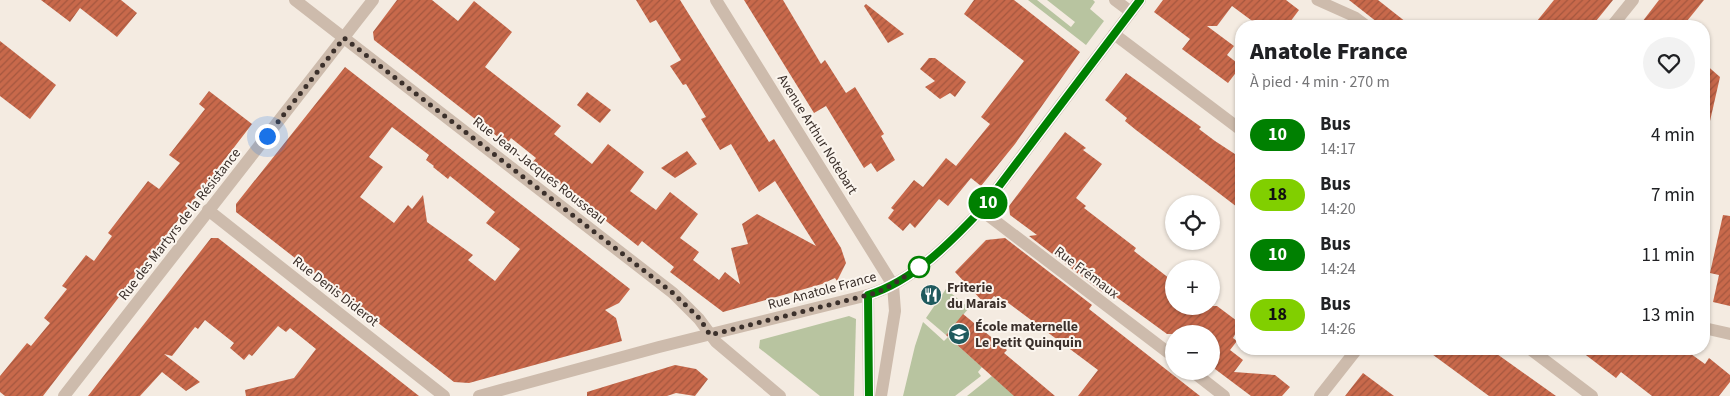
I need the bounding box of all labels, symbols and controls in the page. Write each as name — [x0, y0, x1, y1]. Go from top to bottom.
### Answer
text: Anatole France — [1250, 34, 1408, 69]
button: heart — [1643, 37, 1695, 89]
street label: Avenue Arthur Notebart — [772, 71, 862, 199]
text: À pied · 4 min · 270 m — [1250, 71, 1390, 93]
text: Bus — [1320, 111, 1351, 138]
street label: Rue Jean-Jacques Rousseau — [468, 112, 610, 229]
text: 10 — [1268, 122, 1287, 147]
text: 4 min — [1651, 122, 1695, 149]
your location — [255, 124, 280, 149]
text: 14:17 — [1320, 138, 1356, 160]
street label: Rue des Martyrs de la Résistance — [114, 144, 246, 305]
text: Bus — [1320, 171, 1351, 198]
text: 18 — [1268, 182, 1287, 207]
text: 7 min — [1651, 182, 1695, 209]
line badge: 10 — [966, 187, 1010, 219]
text: 10 — [978, 190, 998, 215]
map controls — [1165, 195, 1220, 380]
button: locate — [1165, 195, 1220, 250]
text: 14:20 — [1320, 198, 1356, 220]
text: Bus — [1320, 231, 1351, 258]
street label: Rue Frémaux — [1050, 242, 1123, 304]
text: 10 — [1268, 242, 1287, 267]
text: 11 min — [1641, 242, 1695, 269]
street label: Rue Denis Diderot — [288, 252, 383, 332]
unlabelled marker — [908, 256, 930, 278]
text: 14:24 — [1320, 258, 1356, 280]
button: + — [1165, 260, 1220, 315]
street label: Rue Anatole France — [766, 267, 879, 315]
place label: Friterie du Marais — [947, 278, 1006, 314]
restaurant icon: Friterie du Marais — [919, 283, 943, 307]
text: Bus — [1320, 291, 1351, 318]
text: 18 — [1268, 302, 1287, 327]
text: 13 min — [1641, 302, 1695, 329]
place label: École maternelle Le Petit Quinquin — [975, 317, 1082, 353]
text: 14:26 — [1320, 318, 1356, 340]
school or university icon: École maternelle Le Petit Quinquin — [947, 322, 971, 346]
button: − — [1165, 325, 1220, 380]

